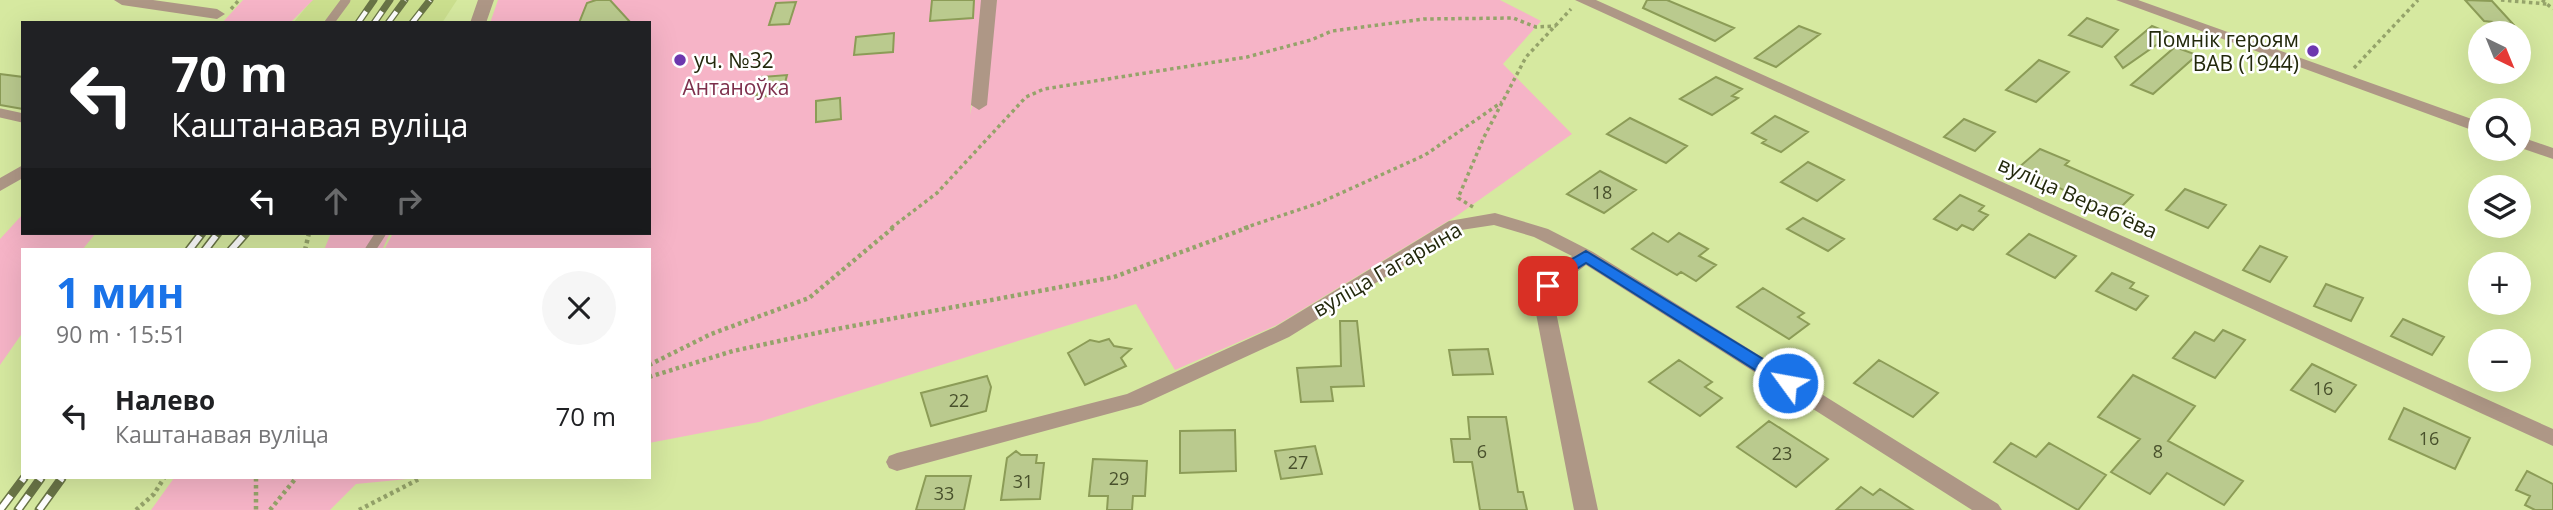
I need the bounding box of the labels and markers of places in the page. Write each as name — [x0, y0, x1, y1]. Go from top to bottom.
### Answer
place label: Помнік героям ВАВ (1944) — [2147, 25, 2299, 77]
marker: Помнік героям ВАВ (1944) — [2305, 43, 2321, 59]
place label: уч. №32 — [694, 46, 774, 74]
marker: уч. №32 — [672, 52, 688, 68]
pin — [1518, 256, 1578, 316]

